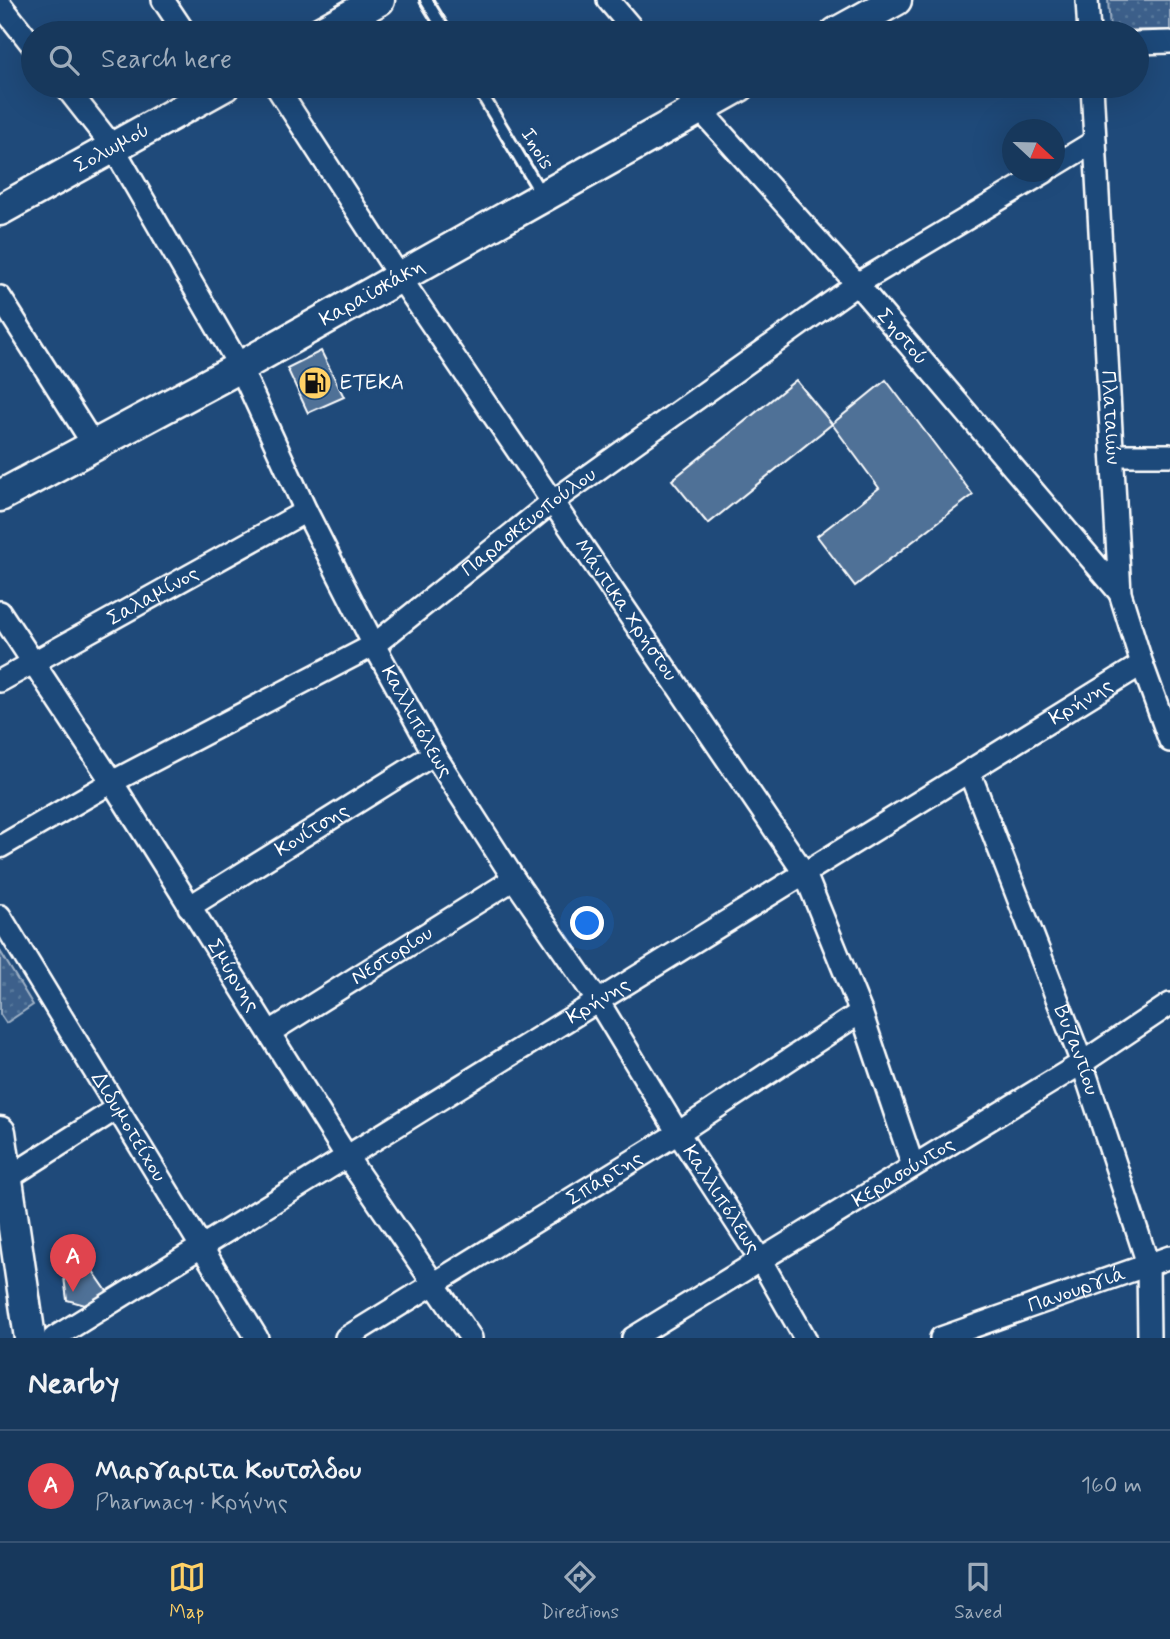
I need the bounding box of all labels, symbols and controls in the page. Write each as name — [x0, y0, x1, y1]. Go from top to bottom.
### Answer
search box — [21, 21, 1149, 98]
icon: search — [45, 41, 83, 79]
text: Search here — [101, 43, 232, 77]
street label: Σολωμού — [69, 116, 155, 180]
north arrow — [1002, 119, 1065, 182]
street label: Inois — [514, 123, 560, 175]
street label: Καραϊσκάκη — [314, 252, 430, 334]
street label: Σηστού — [870, 303, 934, 372]
fuel station icon: ΕΤΕΚΑ — [296, 364, 334, 402]
place label: ΕΤΕΚΑ — [340, 369, 404, 397]
street label: Πλαταιών — [1094, 370, 1127, 465]
street label: Παρασκευοπούλου — [456, 461, 602, 583]
street label: Μάντικα Χρήστου — [567, 533, 684, 687]
street label: Σαλαμίνος — [102, 559, 204, 633]
street label: Καλλιπόλεως — [374, 660, 460, 783]
street label: Κρήνης — [1044, 671, 1118, 732]
street label: Κονίτσης — [270, 797, 354, 864]
your location — [570, 906, 604, 940]
street label: Νεστορίου — [346, 919, 438, 992]
street label: Σμύρνης — [200, 934, 267, 1017]
street label: Κρήνης — [561, 971, 635, 1031]
street label: Βυζαντίου — [1047, 1001, 1106, 1099]
street label: Διδυμοτείχου — [84, 1067, 173, 1187]
street label: Κερασούντος — [847, 1130, 960, 1215]
street label: Καλλιπόλεως — [676, 1140, 767, 1259]
street label: Σπάρτης — [561, 1144, 648, 1212]
pin: A — [50, 1234, 96, 1292]
street label: Πανουργιά — [1024, 1260, 1129, 1320]
text: Nearby — [28, 1364, 119, 1403]
text: Μαργαριτα Κουτσλδου — [95, 1454, 361, 1488]
text: A — [43, 1471, 59, 1501]
text: 160 m — [1081, 1471, 1142, 1501]
text: Pharmacy · Κρήνης — [95, 1488, 288, 1518]
tab: Map — [168, 1558, 206, 1625]
tab: Directions — [541, 1558, 619, 1625]
tab: Saved — [954, 1558, 1002, 1625]

